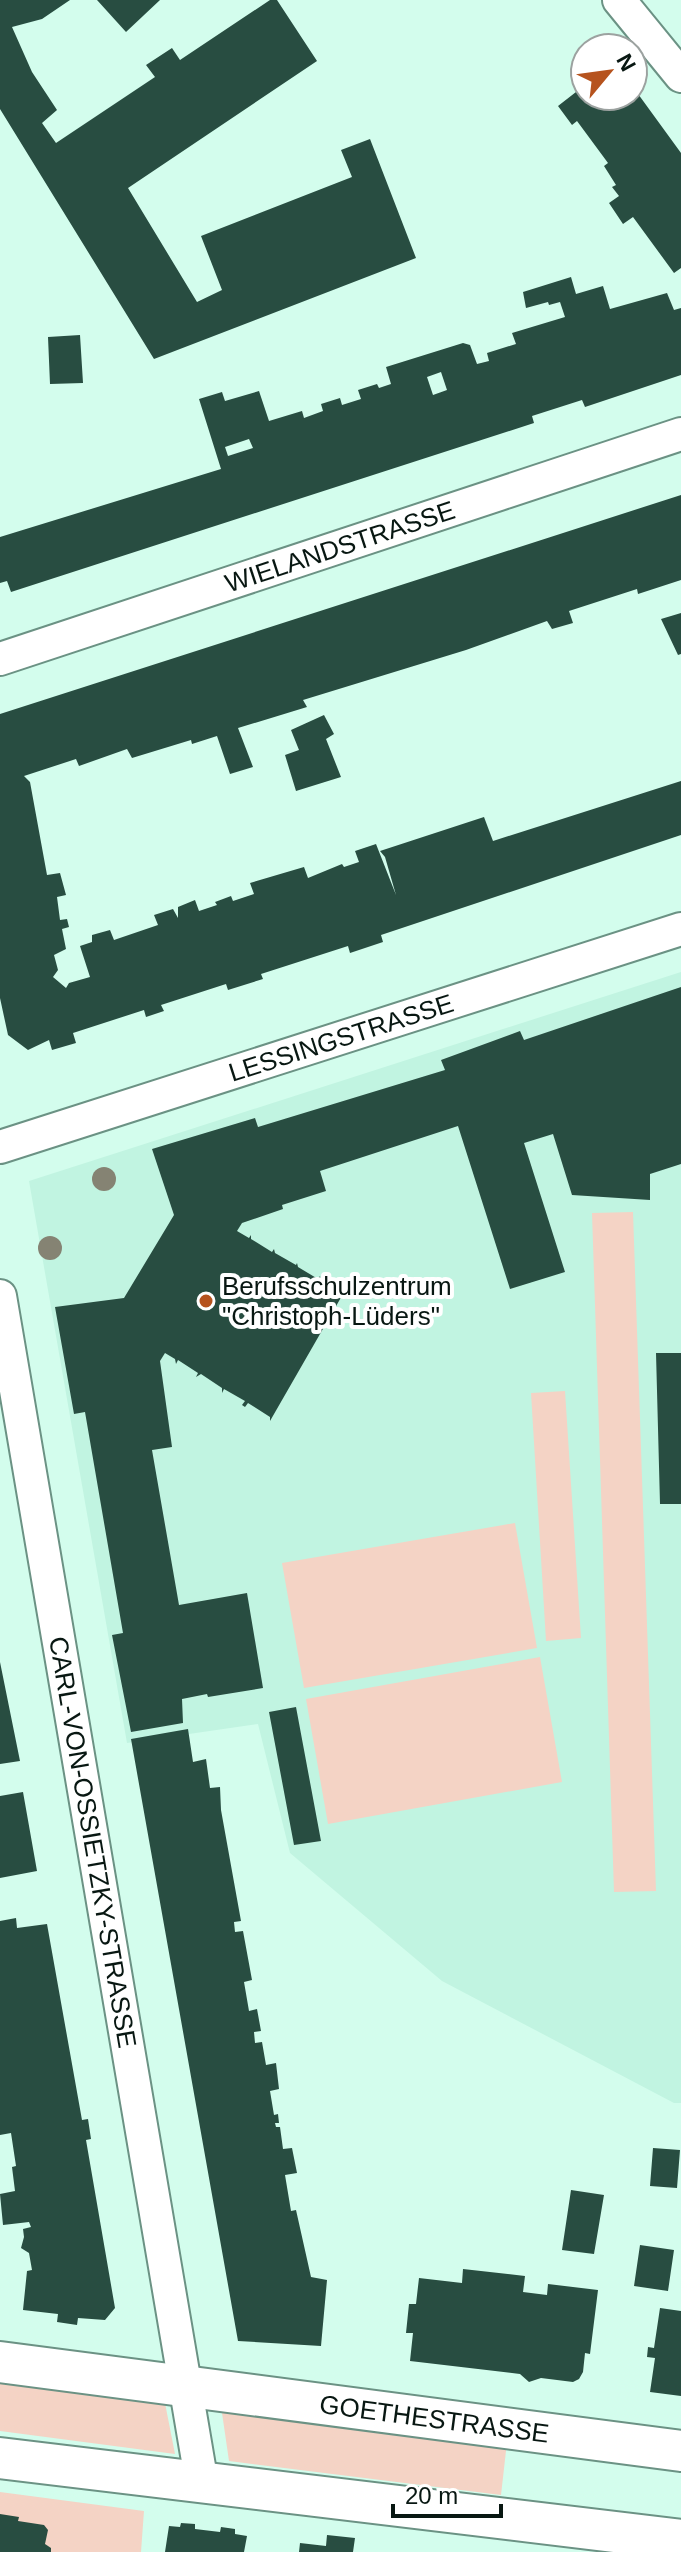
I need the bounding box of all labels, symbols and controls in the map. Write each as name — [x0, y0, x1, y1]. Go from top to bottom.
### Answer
north arrow — [569, 32, 649, 112]
text: N — [611, 50, 641, 76]
street label: WIELANDSTRASSE — [221, 495, 459, 599]
street label: LESSINGSTRASSE — [225, 988, 457, 1088]
place label: Berufsschulzentrum "Christoph-Lüders" — [222, 1271, 452, 1331]
marker: Berufsschulzentrum "Christoph-Lüders" — [197, 1292, 215, 1310]
street label: CARL-VON-OSSIETZKY-STRASSE — [43, 1634, 143, 2050]
street label: GOETHESTRASSE — [318, 2389, 551, 2449]
scale bar — [393, 2468, 501, 2518]
text: 20 m — [405, 2482, 458, 2509]

